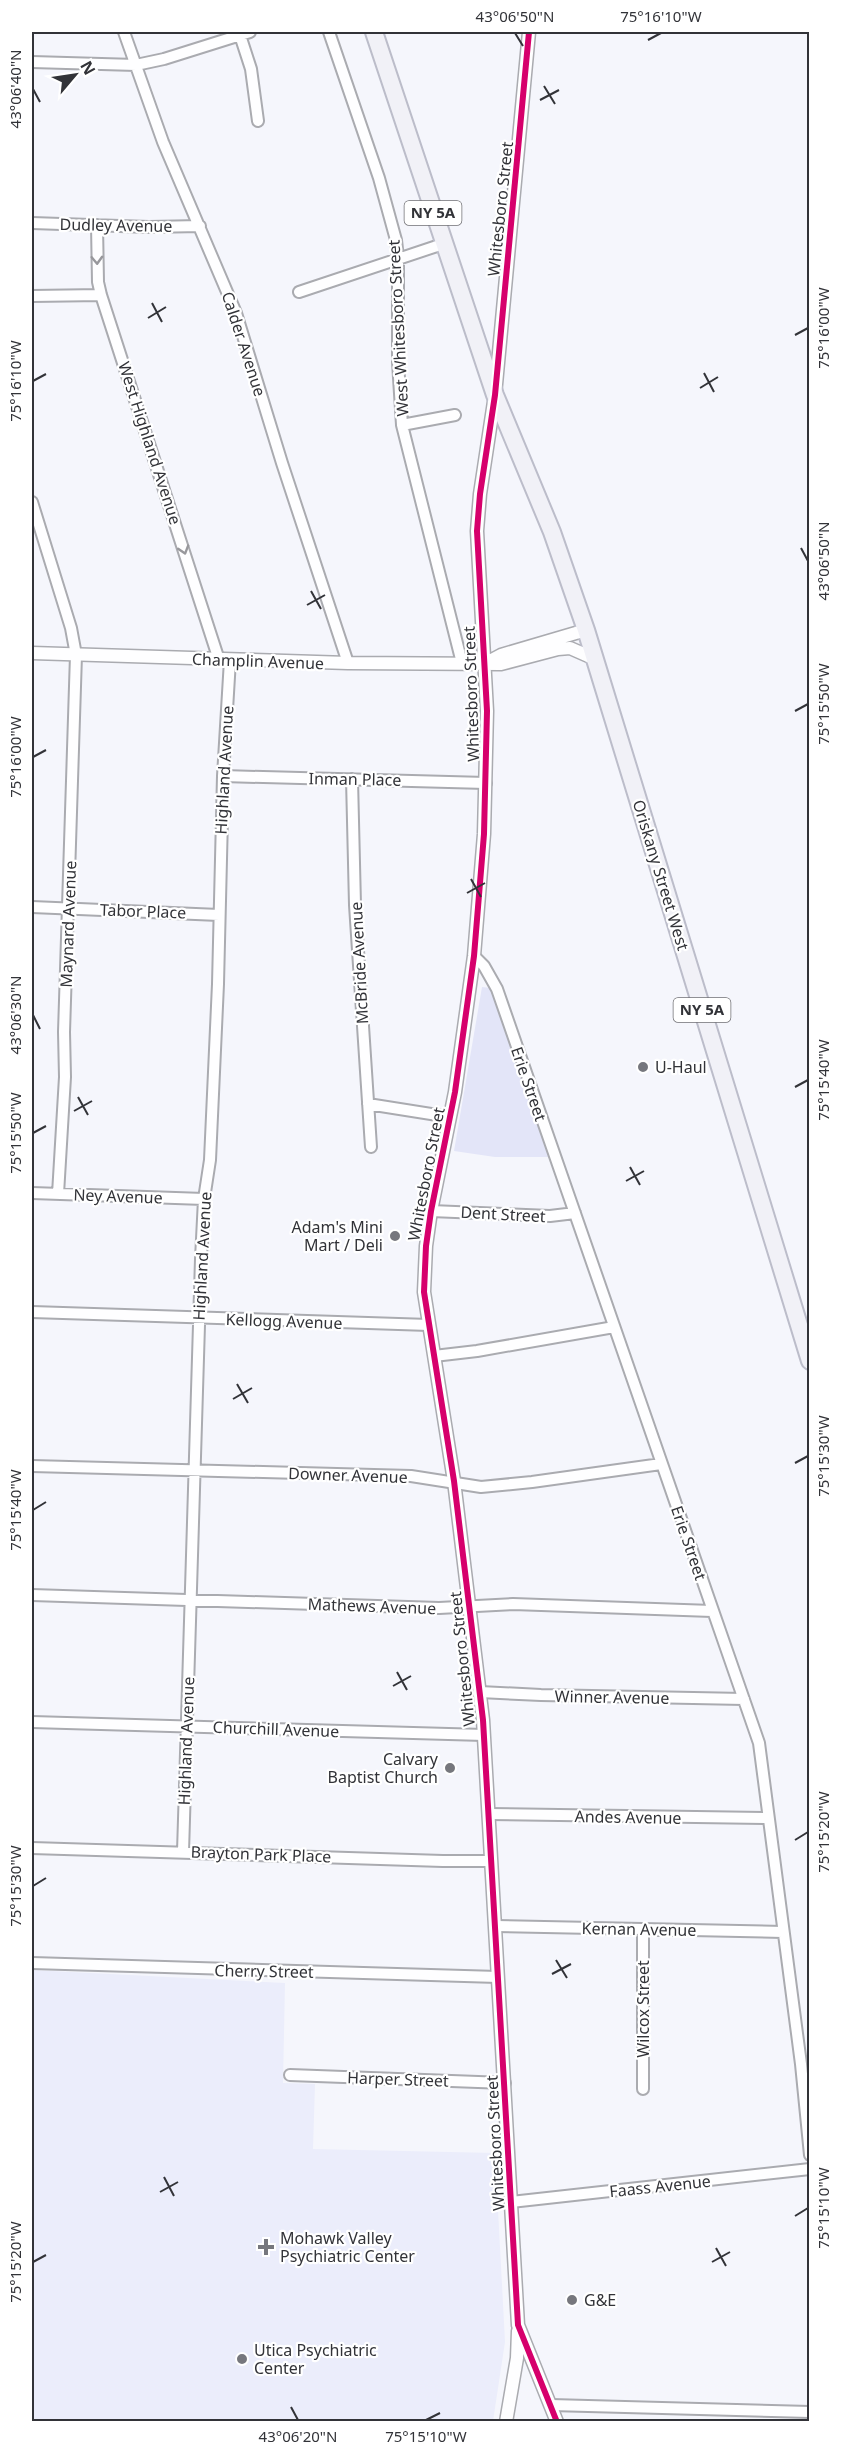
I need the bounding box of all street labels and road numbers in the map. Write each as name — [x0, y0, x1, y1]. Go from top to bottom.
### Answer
street label: Whitesboro Street — [482, 140, 518, 278]
road number: NY 5A — [404, 201, 462, 225]
street label: Dudley Avenue — [59, 213, 173, 237]
street label: West Whitesboro Street — [382, 239, 414, 417]
street label: Calder Avenue — [217, 289, 271, 399]
street label: West Highland Avenue — [113, 359, 187, 527]
street label: Whitesboro Street — [458, 626, 484, 762]
street label: Champlin Avenue — [192, 648, 324, 674]
street label: Highland Avenue — [210, 705, 238, 835]
street label: Inman Place — [308, 767, 402, 791]
street label: Oriskany Street West — [628, 797, 694, 953]
street label: Maynard Avenue — [55, 860, 81, 988]
street label: Tabor Place — [99, 898, 187, 924]
street label: McBride Avenue — [345, 901, 373, 1025]
road number: NY 5A — [674, 998, 730, 1022]
street label: Erie Street — [506, 1044, 552, 1124]
street label: Whitesboro Street — [402, 1105, 450, 1243]
street label: Ney Avenue — [73, 1183, 163, 1209]
street label: Highland Avenue — [188, 1191, 216, 1321]
street label: Dent Street — [460, 1201, 546, 1227]
street label: Kellogg Avenue — [225, 1308, 343, 1334]
street label: Downer Avenue — [288, 1462, 408, 1488]
street label: Erie Street — [666, 1503, 712, 1583]
street label: Whitesboro Street — [444, 1590, 480, 1728]
street label: Mathews Avenue — [307, 1593, 437, 1619]
street label: Highland Avenue — [173, 1676, 199, 1806]
street label: Winner Avenue — [554, 1685, 670, 1709]
street label: Churchill Avenue — [212, 1716, 340, 1742]
street label: Andes Avenue — [574, 1805, 682, 1829]
street label: Brayton Park Place — [190, 1841, 332, 1867]
street label: Kernan Avenue — [582, 1917, 696, 1941]
street label: Cherry Street — [214, 1959, 314, 1983]
street label: Wilcox Street — [632, 1960, 654, 2058]
street label: Harper Street — [347, 2066, 449, 2092]
street label: Whitesboro Street — [480, 2074, 510, 2211]
street label: Faass Avenue — [608, 2170, 712, 2202]

